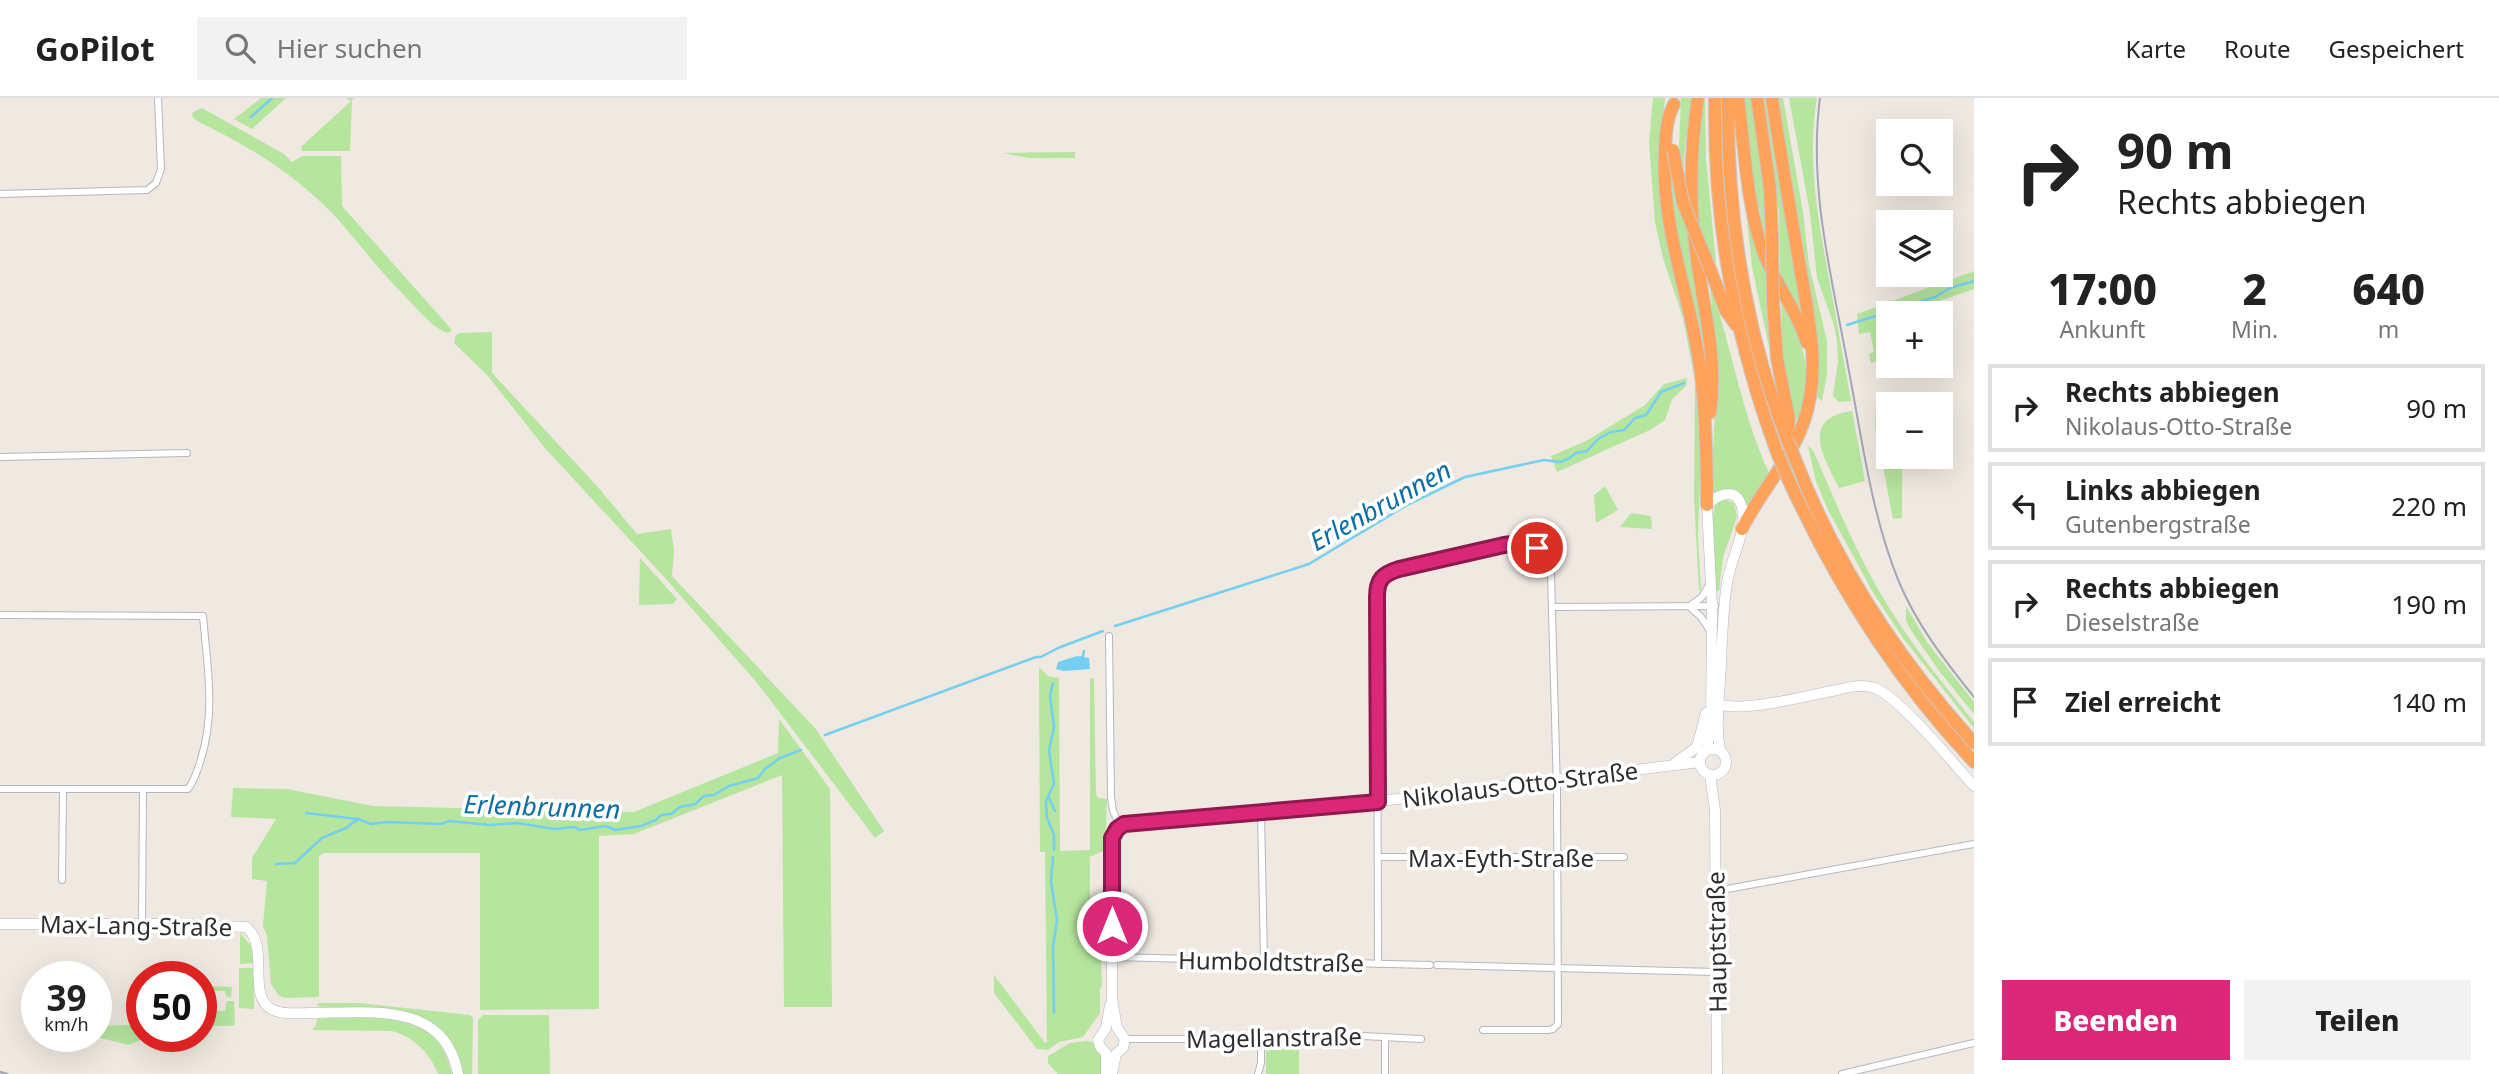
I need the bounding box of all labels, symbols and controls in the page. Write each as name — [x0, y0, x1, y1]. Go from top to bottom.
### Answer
search box — [197, 17, 687, 80]
text: GoPilot — [35, 26, 155, 71]
icon: search — [221, 29, 259, 67]
text: Hier suchen — [277, 30, 423, 66]
text: Karte — [2126, 32, 2186, 65]
text: Route — [2224, 32, 2291, 65]
text: Gespeichert — [2329, 32, 2464, 65]
text: 90 m — [2117, 117, 2234, 183]
map controls — [1876, 119, 1953, 469]
button: search — [1876, 119, 1953, 196]
icon: right — [2002, 126, 2093, 217]
text: Rechts abbiegen — [2117, 180, 2366, 223]
button: layers — [1876, 210, 1953, 287]
text: 17:00 — [2048, 260, 2157, 317]
text: 2 — [2242, 260, 2267, 317]
text: 640 — [2352, 260, 2425, 317]
button: + — [1876, 301, 1953, 378]
text: Ankunft — [2060, 313, 2145, 345]
text: Min. — [2231, 313, 2278, 345]
text: m — [2378, 313, 2399, 345]
text: Rechts abbiegen — [2065, 374, 2280, 410]
icon: right — [2006, 389, 2044, 427]
text: 90 m — [2406, 390, 2467, 426]
button: − — [1876, 392, 1953, 469]
text: Nikolaus-Otto-Straße — [2065, 410, 2292, 442]
water label: Erlenbrunnen — [1303, 451, 1457, 559]
text: Links abbiegen — [2065, 472, 2261, 508]
icon: left — [2006, 487, 2044, 525]
text: 220 m — [2391, 488, 2467, 524]
text: Gutenbergstraße — [2065, 508, 2251, 540]
pin — [1507, 518, 1567, 578]
icon: arrive — [1518, 529, 1556, 567]
text: Rechts abbiegen — [2065, 570, 2280, 606]
icon: right — [2006, 585, 2044, 623]
text: 190 m — [2391, 586, 2467, 622]
text: Dieselstraße — [2065, 606, 2199, 638]
icon: arrive — [2006, 683, 2044, 721]
text: Ziel erreicht — [2065, 684, 2221, 720]
text: 140 m — [2391, 684, 2467, 720]
street label: Nikolaus-Otto-Straße — [1400, 753, 1640, 815]
water label: Erlenbrunnen — [463, 785, 621, 827]
street label: Max-Eyth-Straße — [1408, 841, 1594, 874]
street label: Hauptstraße — [1698, 871, 1734, 1013]
position arrow — [1075, 889, 1149, 963]
street label: Max-Lang-Straße — [40, 907, 232, 943]
street label: Humboldtstraße — [1178, 943, 1364, 979]
speed limit sign: 50 — [126, 961, 217, 1052]
text: 39 — [46, 974, 87, 1021]
button: Beenden — [2002, 980, 2230, 1060]
button: Teilen — [2244, 980, 2471, 1060]
text: km/h — [44, 1012, 89, 1036]
street label: Magellanstraße — [1186, 1019, 1362, 1055]

